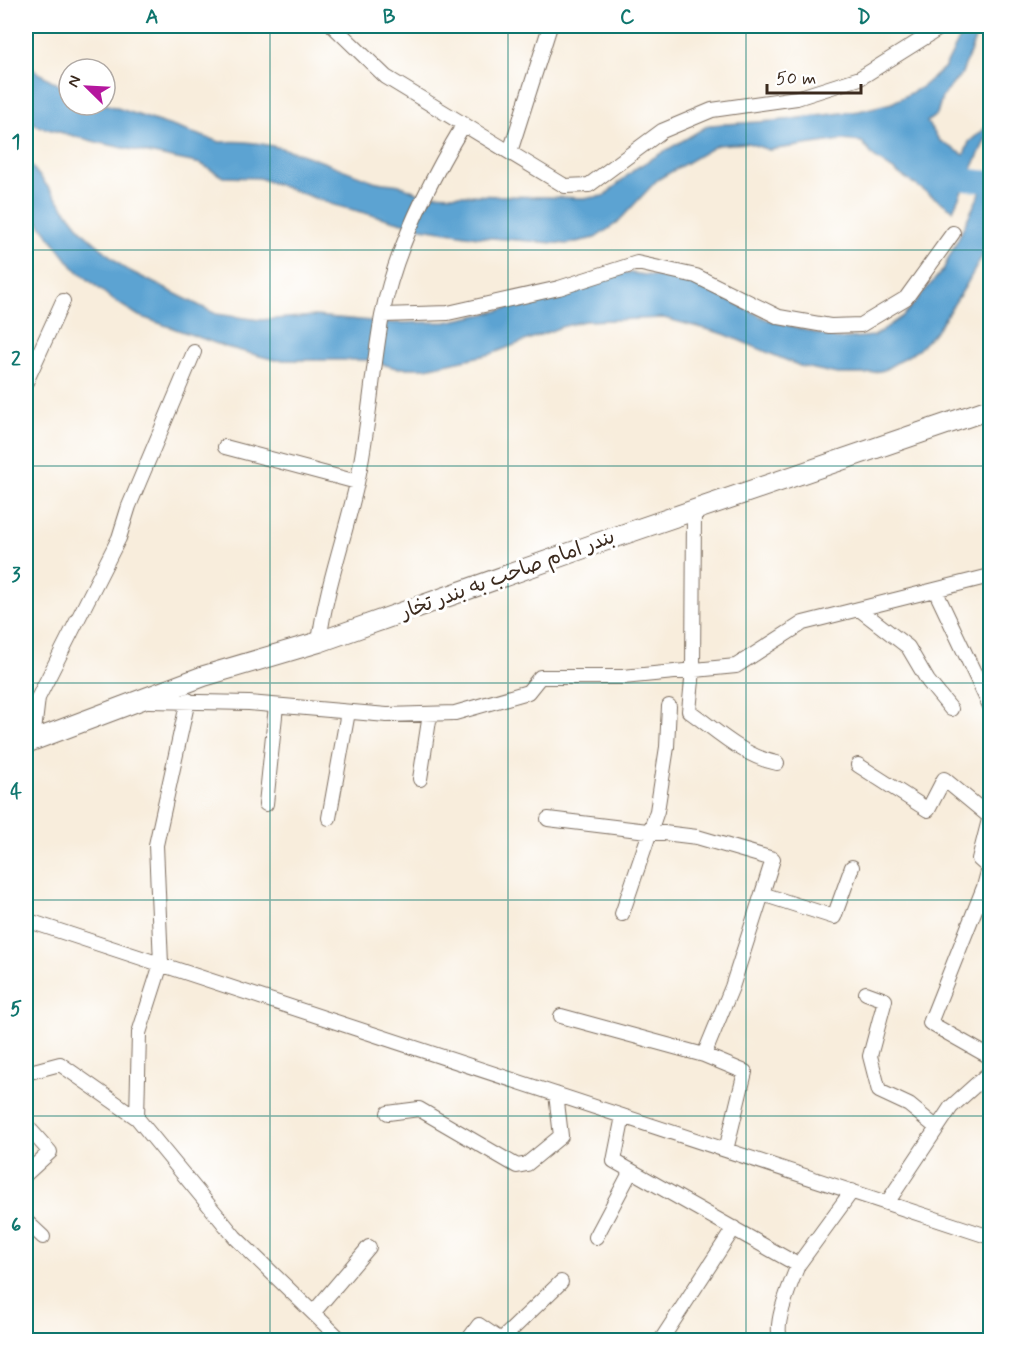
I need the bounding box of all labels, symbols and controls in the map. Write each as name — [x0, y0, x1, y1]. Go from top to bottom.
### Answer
text: A — [145, 4, 159, 31]
text: B — [383, 4, 396, 31]
text: C — [620, 4, 635, 31]
text: D — [857, 4, 871, 31]
north arrow — [57, 57, 117, 117]
scale bar — [767, 57, 862, 95]
text: 50 m — [776, 67, 816, 91]
text: N — [63, 72, 86, 91]
text: 1 — [12, 129, 20, 156]
text: 2 — [11, 346, 21, 373]
street label: بندر امام صاحب به بندر تخار — [395, 524, 619, 627]
text: 3 — [11, 562, 21, 589]
text: 4 — [10, 779, 22, 806]
text: 5 — [10, 996, 22, 1023]
text: 6 — [11, 1212, 21, 1239]

